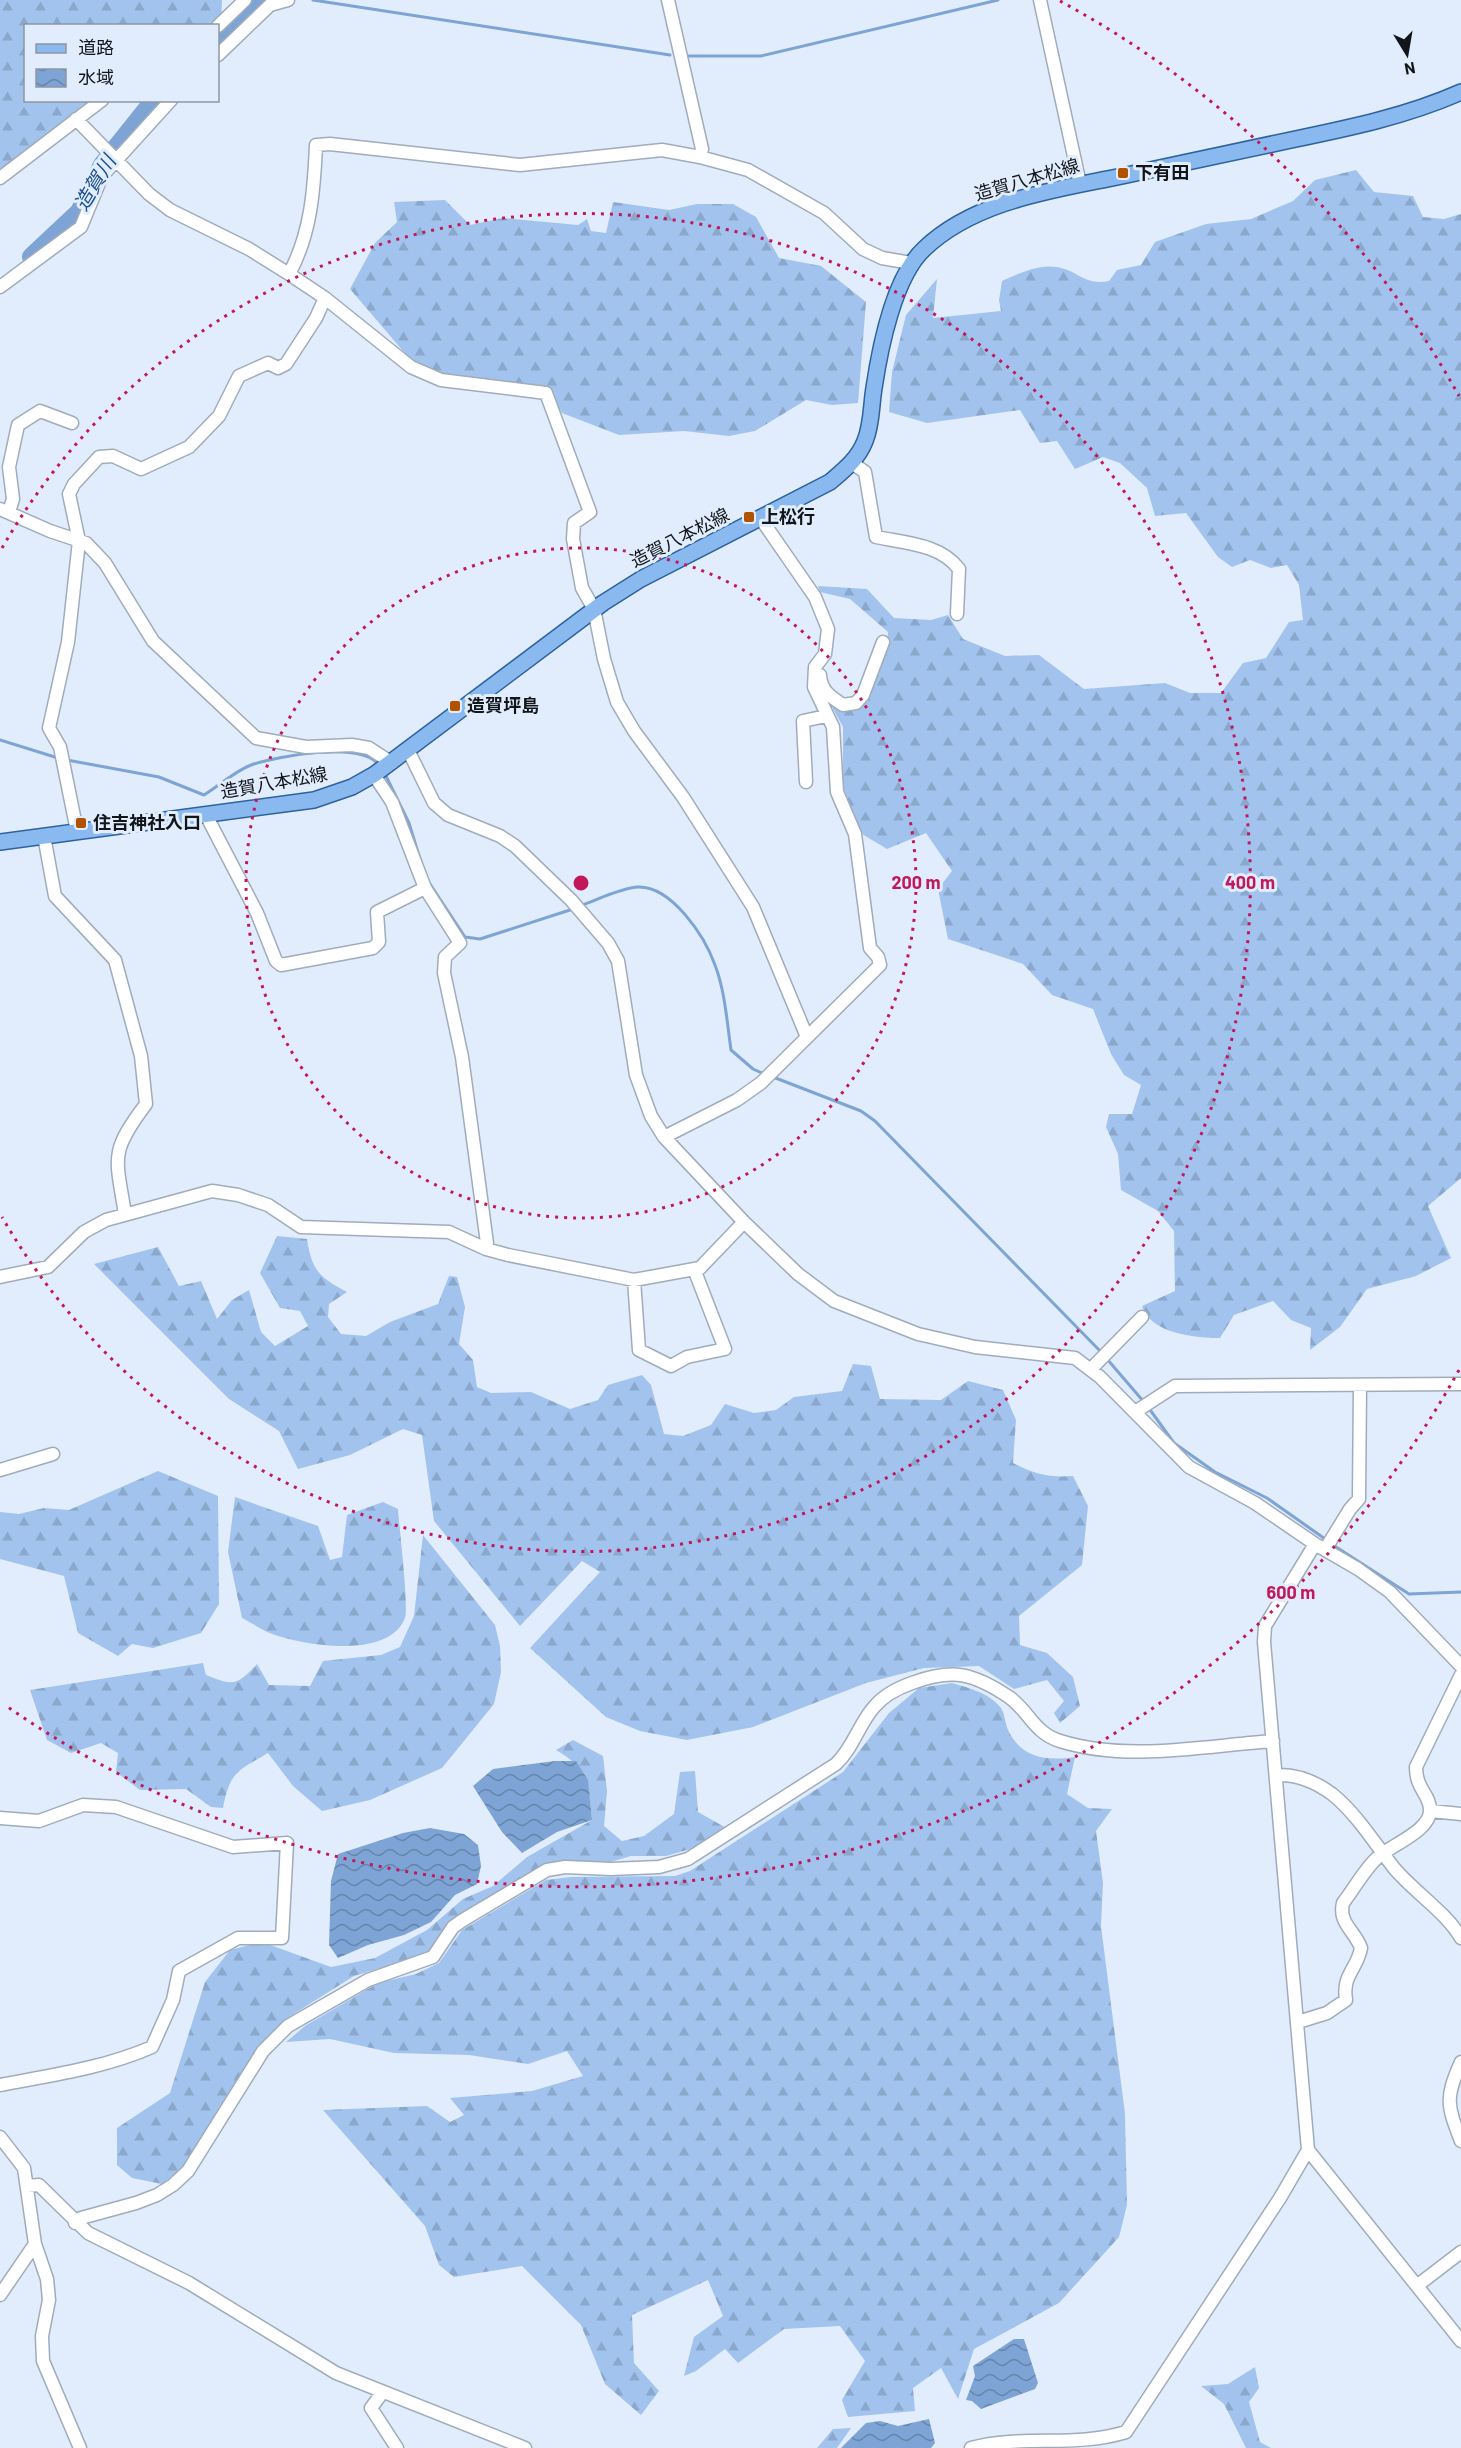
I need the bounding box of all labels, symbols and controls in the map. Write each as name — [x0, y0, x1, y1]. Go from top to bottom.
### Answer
legend — [24, 24, 219, 102]
north arrow — [1377, 24, 1437, 84]
text: 道路 — [78, 36, 114, 58]
text: N — [1403, 59, 1417, 80]
text: 水域 — [78, 66, 114, 88]
water label: 造賀川 — [68, 149, 121, 214]
street label: 造賀八本松線 — [972, 154, 1082, 204]
place label: 下有田 — [1135, 161, 1189, 183]
marker: 下有田 — [1116, 166, 1130, 180]
street label: 造賀八本松線 — [626, 503, 733, 571]
place label: 上松行 — [761, 505, 815, 527]
marker: 上松行 — [742, 510, 756, 524]
place label: 造賀坪島 — [467, 694, 539, 716]
marker: 造賀坪島 — [448, 699, 462, 713]
street label: 造賀八本松線 — [219, 762, 329, 802]
place label: 住吉神社入口 — [93, 811, 201, 833]
marker: 住吉神社入口 — [74, 816, 88, 830]
text: 200 m — [891, 871, 941, 893]
text: 400 m — [1225, 871, 1275, 893]
centre of rings — [571, 873, 591, 893]
text: 600 m — [1267, 1581, 1315, 1603]

